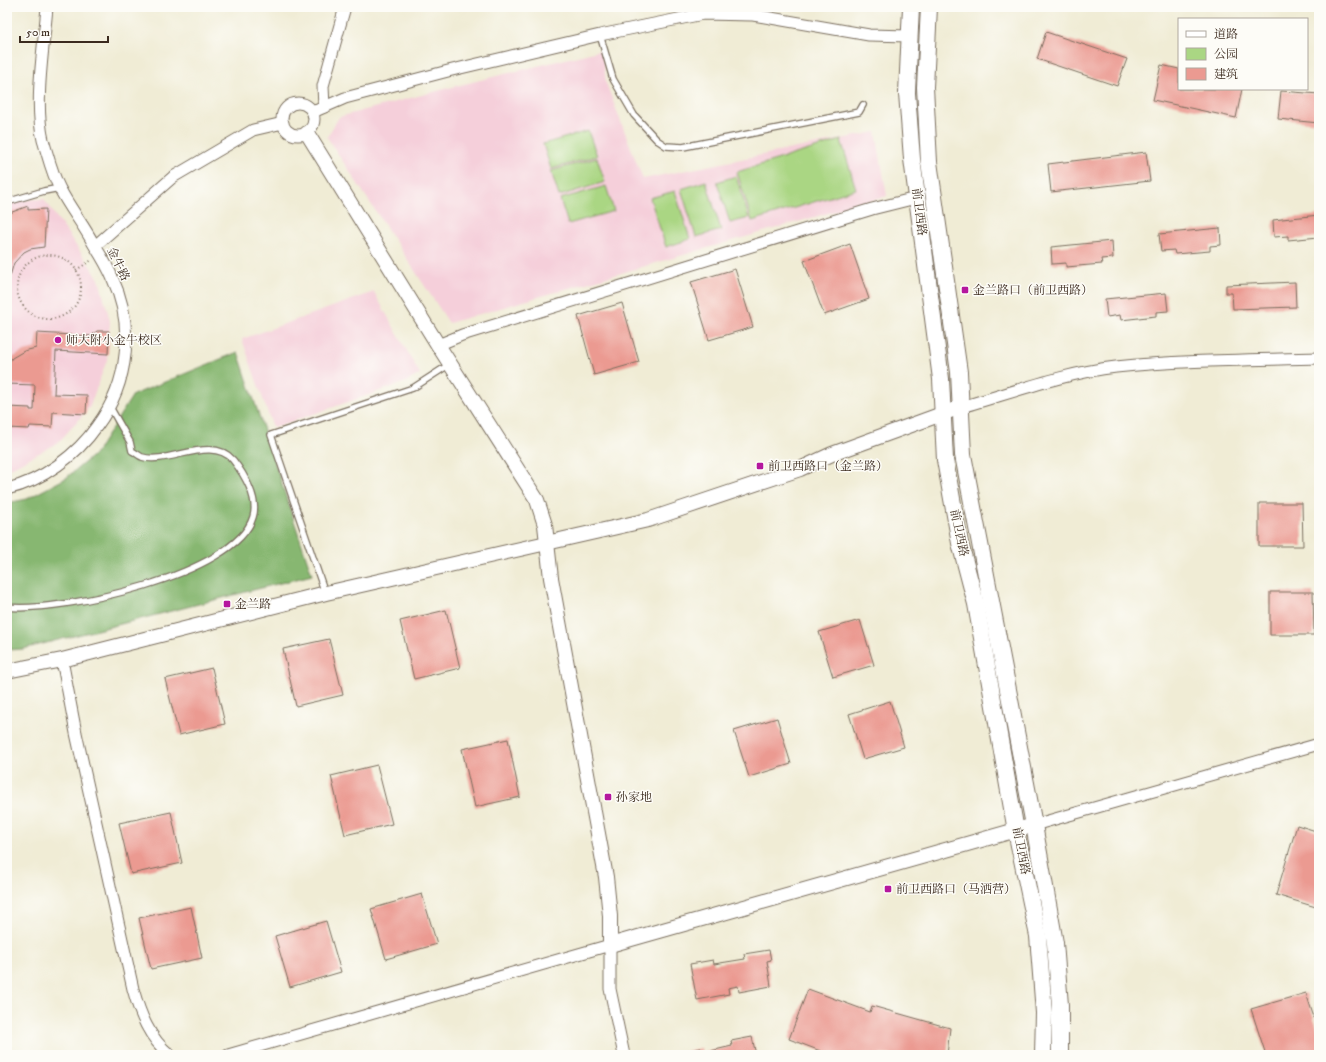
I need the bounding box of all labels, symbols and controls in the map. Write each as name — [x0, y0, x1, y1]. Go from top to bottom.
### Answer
scale bar — [20, 18, 108, 44]
legend — [1178, 18, 1308, 90]
text: 50 m — [26, 25, 50, 40]
text: 道路 — [1214, 27, 1238, 42]
text: 公园 — [1214, 47, 1238, 62]
text: 建筑 — [1214, 67, 1238, 82]
street label: 前卫西路 — [909, 187, 929, 237]
street label: 金牛路 — [103, 245, 133, 283]
place label: 金兰路口（前卫西路） — [973, 283, 1093, 298]
marker: 金兰路口（前卫西路） — [960, 285, 970, 295]
place label: 师大附小金牛校区 — [66, 333, 162, 348]
marker: 师大附小金牛校区 — [53, 335, 63, 345]
place label: 前卫西路口（金兰路） — [768, 459, 888, 474]
marker: 前卫西路口（金兰路） — [755, 461, 765, 471]
street label: 前卫西路 — [947, 508, 971, 558]
place label: 金兰路 — [235, 597, 271, 612]
marker: 金兰路 — [222, 599, 232, 609]
place label: 孙家地 — [616, 790, 652, 805]
marker: 孙家地 — [603, 792, 613, 802]
street label: 前卫西路 — [1009, 826, 1033, 876]
place label: 前卫西路口（马洒营） — [896, 882, 1016, 897]
marker: 前卫西路口（马洒营） — [883, 884, 893, 894]

